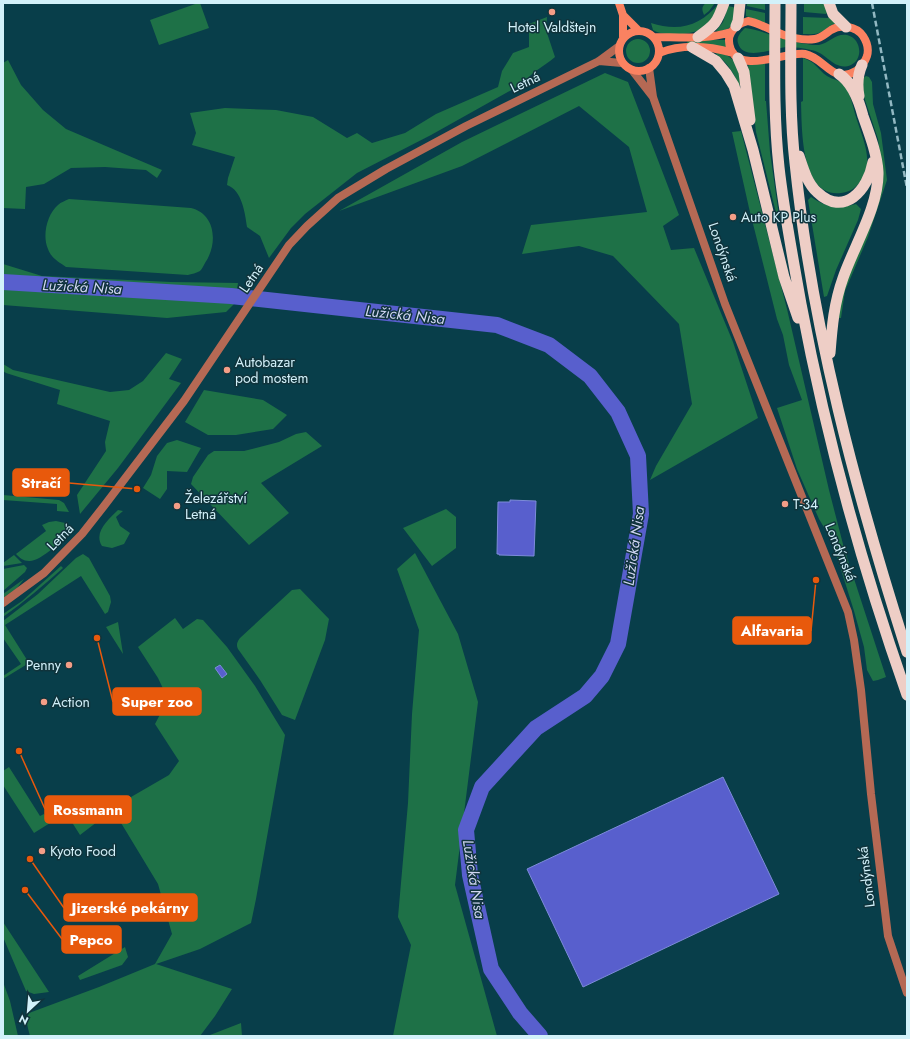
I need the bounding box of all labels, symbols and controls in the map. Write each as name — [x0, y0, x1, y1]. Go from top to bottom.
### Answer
marker: Hotel Valdštejn — [547, 7, 557, 17]
place label: Hotel Valdštejn — [508, 17, 596, 37]
street label: Letná — [507, 66, 543, 98]
place label: Auto KP Plus — [741, 207, 817, 227]
marker: Auto KP Plus — [728, 212, 738, 222]
street label: Londýnská — [704, 220, 742, 284]
street label: Letná — [234, 260, 268, 296]
water label: Lužická Nisa — [42, 274, 123, 300]
water label: Lužická Nisa — [364, 300, 447, 330]
place label: Autobazar pod mostem — [235, 352, 309, 388]
marker: Autobazar pod mostem — [222, 365, 232, 375]
callout: Stračí — [13, 469, 69, 496]
text: Stračí — [21, 472, 62, 494]
place label: Železářství Letná — [185, 488, 248, 524]
place label: T-34 — [793, 494, 818, 514]
marker: T-34 — [780, 499, 790, 509]
marker: Železářství Letná — [172, 501, 182, 511]
water label: Lužická Nisa — [618, 504, 651, 587]
street label: Letná — [42, 519, 78, 555]
street label: Londýnská — [820, 520, 862, 584]
callout: Alfavaria — [733, 617, 811, 644]
text: Alfavaria — [740, 620, 803, 642]
place label: Penny — [26, 655, 62, 675]
marker: Penny — [64, 660, 74, 670]
callout: Super zoo — [113, 688, 201, 715]
text: Super zoo — [121, 691, 193, 713]
place label: Action — [52, 692, 90, 712]
marker: Action — [39, 697, 49, 707]
callout: Rossmann — [45, 796, 131, 823]
text: Rossmann — [53, 799, 123, 821]
water label: Lužická Nisa — [457, 838, 491, 921]
place label: Kyoto Food — [50, 841, 116, 861]
street label: Londýnská — [852, 845, 880, 909]
marker: Kyoto Food — [37, 846, 47, 856]
callout: Jizerské pekárny — [64, 894, 197, 921]
text: Jizerské pekárny — [68, 897, 189, 919]
callout: Pepco — [62, 926, 121, 953]
text: Pepco — [69, 929, 113, 951]
north arrow — [8, 991, 48, 1031]
text: N — [16, 1011, 31, 1029]

